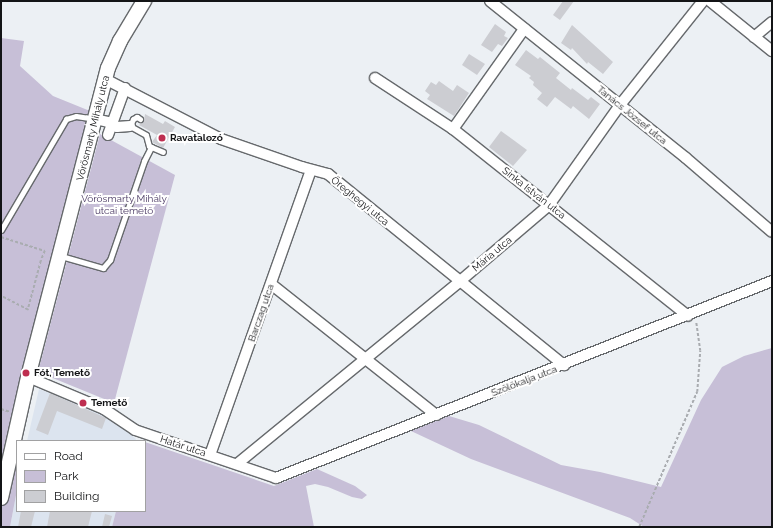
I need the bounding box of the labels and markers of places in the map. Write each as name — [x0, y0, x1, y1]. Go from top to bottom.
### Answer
place label: Ravatalozó — [170, 132, 223, 144]
marker: Ravatalozó — [157, 133, 167, 143]
place label: Fót, Temető — [34, 367, 90, 379]
marker: Fót, Temető — [21, 368, 31, 378]
place label: Temető — [91, 397, 127, 409]
marker: Temető — [78, 398, 88, 408]

